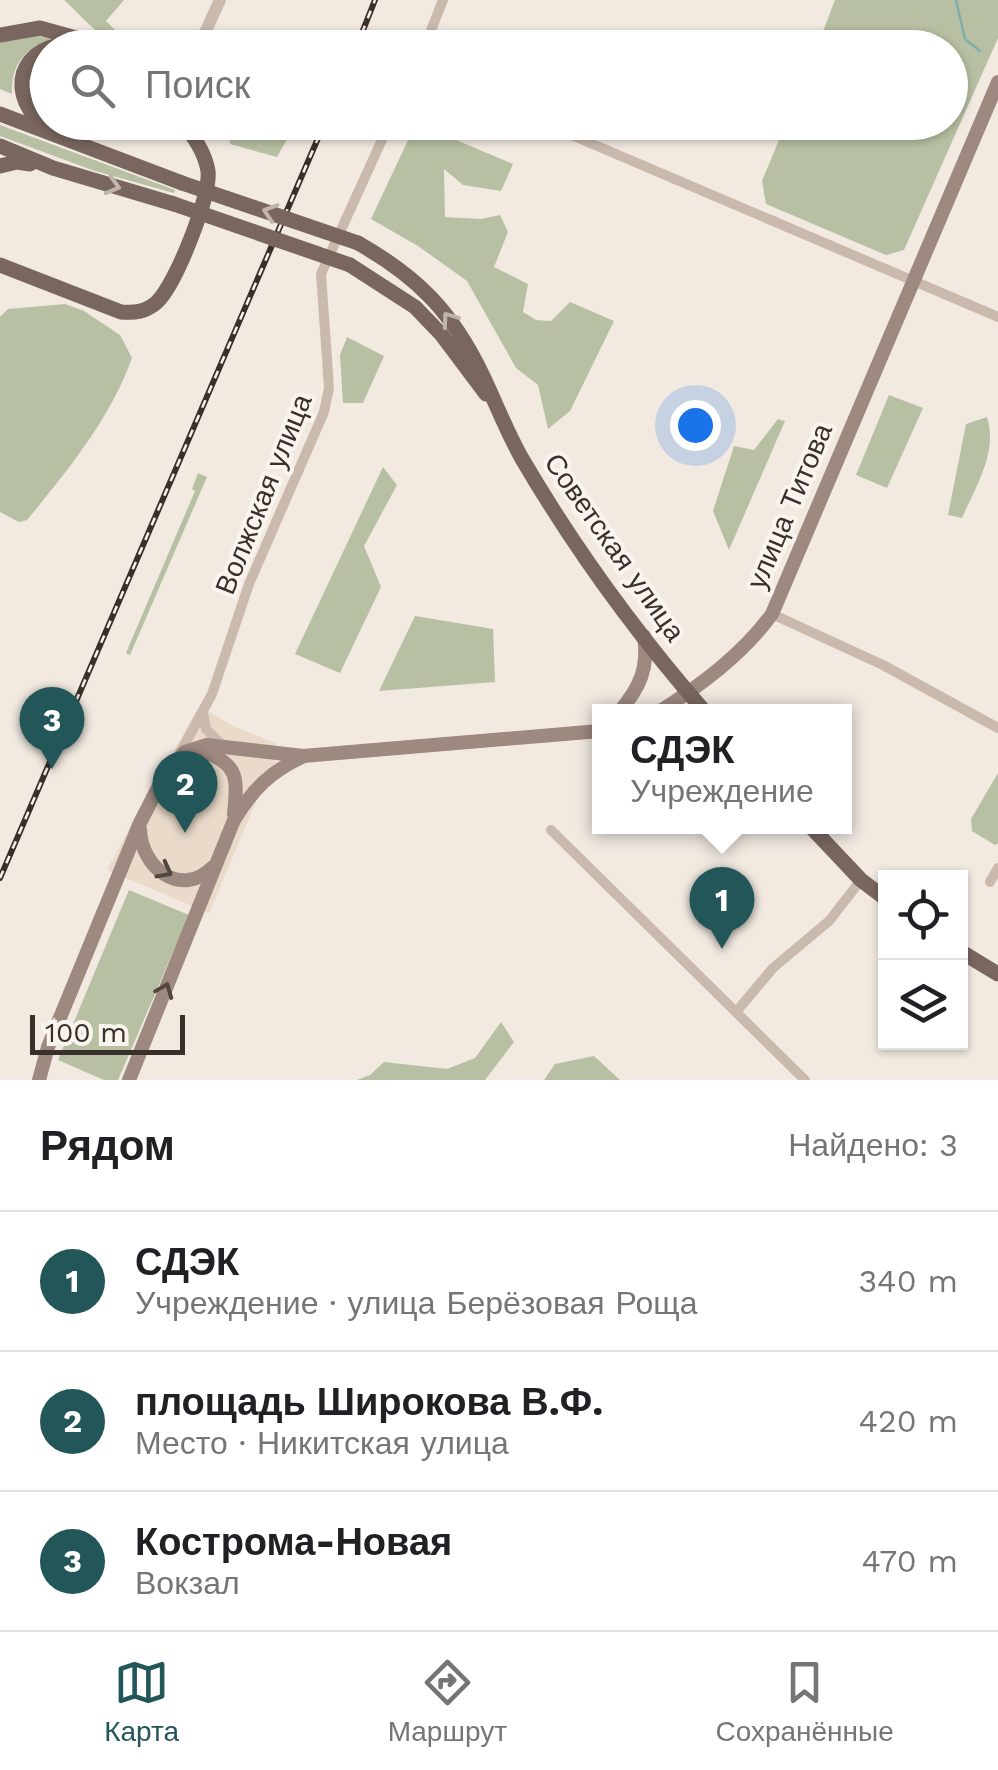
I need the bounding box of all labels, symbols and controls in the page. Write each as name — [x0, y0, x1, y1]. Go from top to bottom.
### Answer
search box — [30, 30, 968, 140]
icon: search — [65, 58, 120, 113]
text: Поиск — [145, 63, 250, 107]
one-way arrow — [104, 174, 121, 195]
one-way arrow — [263, 203, 280, 223]
one-way arrow — [444, 312, 461, 330]
street label: Волжская улица — [208, 389, 319, 599]
your location — [670, 400, 721, 451]
street label: улица Титова — [740, 418, 839, 594]
street label: Советская улица — [538, 447, 692, 648]
pin: 3 — [20, 686, 84, 769]
popup — [592, 704, 852, 834]
text: СДЭК — [630, 728, 735, 772]
pin: 2 — [152, 750, 218, 833]
text: Учреждение — [630, 772, 814, 810]
one-way arrow — [154, 859, 173, 878]
pin: 1 — [690, 866, 754, 949]
map controls — [878, 870, 968, 1050]
button: locate — [878, 870, 968, 960]
button: layers — [878, 960, 968, 1050]
one-way arrow — [154, 982, 174, 999]
scale bar — [30, 1010, 185, 1054]
text: 100 m — [45, 1016, 127, 1049]
text: Рядом — [40, 1121, 175, 1170]
text: Найдено: 3 — [788, 1126, 958, 1164]
text: СДЭК — [135, 1240, 239, 1284]
text: 1 — [66, 1262, 79, 1300]
text: 340 m — [858, 1262, 958, 1300]
text: Учреждение · улица Берёзовая Роща — [135, 1284, 697, 1322]
text: площадь Широкова В.Ф. — [135, 1380, 603, 1424]
text: 2 — [63, 1402, 82, 1440]
text: 420 m — [858, 1402, 958, 1440]
text: Место · Никитская улица — [135, 1424, 509, 1462]
text: Кострома-Новая — [135, 1520, 452, 1564]
text: 3 — [63, 1542, 82, 1580]
text: 470 m — [861, 1542, 958, 1580]
text: Вокзал — [135, 1564, 240, 1602]
tab: Карта — [104, 1655, 179, 1748]
tab: Маршрут — [388, 1655, 507, 1748]
tab: Сохранённые — [715, 1655, 894, 1748]

